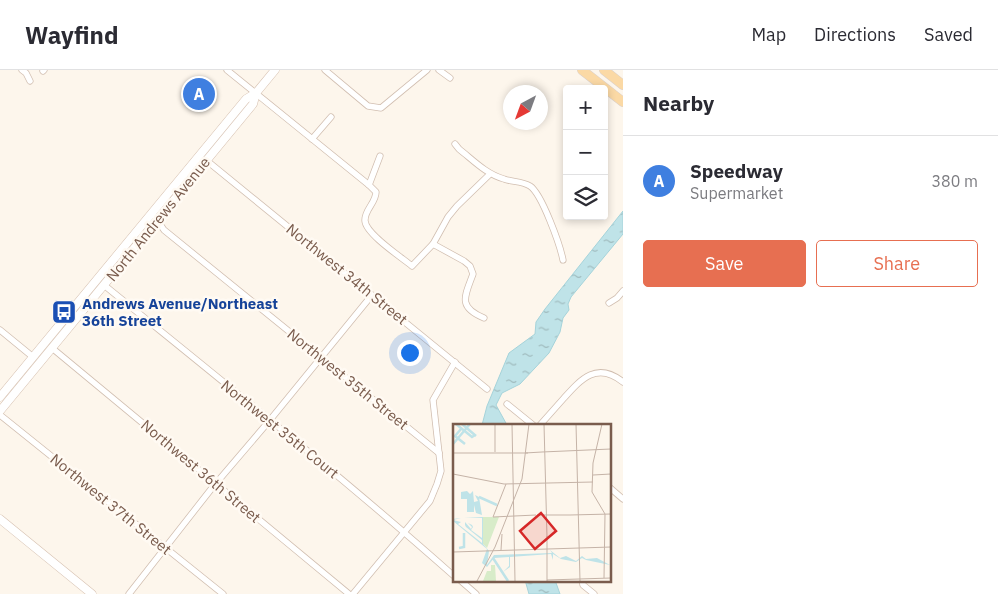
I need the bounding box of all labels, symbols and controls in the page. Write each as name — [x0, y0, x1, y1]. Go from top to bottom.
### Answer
text: Wayfind — [25, 19, 118, 51]
text: Map — [751, 23, 786, 46]
text: Directions — [814, 23, 896, 46]
text: Saved — [924, 23, 973, 46]
pin: A — [183, 75, 215, 113]
north arrow — [503, 85, 548, 130]
map controls — [563, 85, 608, 220]
button: + — [563, 85, 608, 130]
text: Nearby — [643, 89, 714, 117]
button: − — [563, 130, 608, 175]
street label: North Andrews Avenue — [102, 153, 214, 285]
text: Speedway — [690, 159, 783, 183]
text: A — [654, 171, 664, 191]
text: 380 m — [931, 171, 978, 191]
button: layers — [563, 175, 608, 220]
text: Supermarket — [690, 183, 783, 203]
street label: Northwest 34th Street — [283, 219, 411, 329]
button: Save — [643, 240, 806, 287]
button: Share — [816, 240, 978, 287]
place label: Andrews Avenue/Northeast 36th Street — [82, 294, 278, 330]
bus stop icon: Andrews Avenue/Northeast 36th Street — [51, 299, 77, 325]
street label: Northwest 35th Street — [284, 324, 412, 434]
your location — [397, 340, 423, 366]
street label: Northwest 35th Court — [217, 376, 343, 482]
street label: Northwest 36th Street — [137, 415, 265, 527]
inset map — [453, 424, 610, 582]
street label: Northwest 37th Street — [47, 449, 175, 559]

